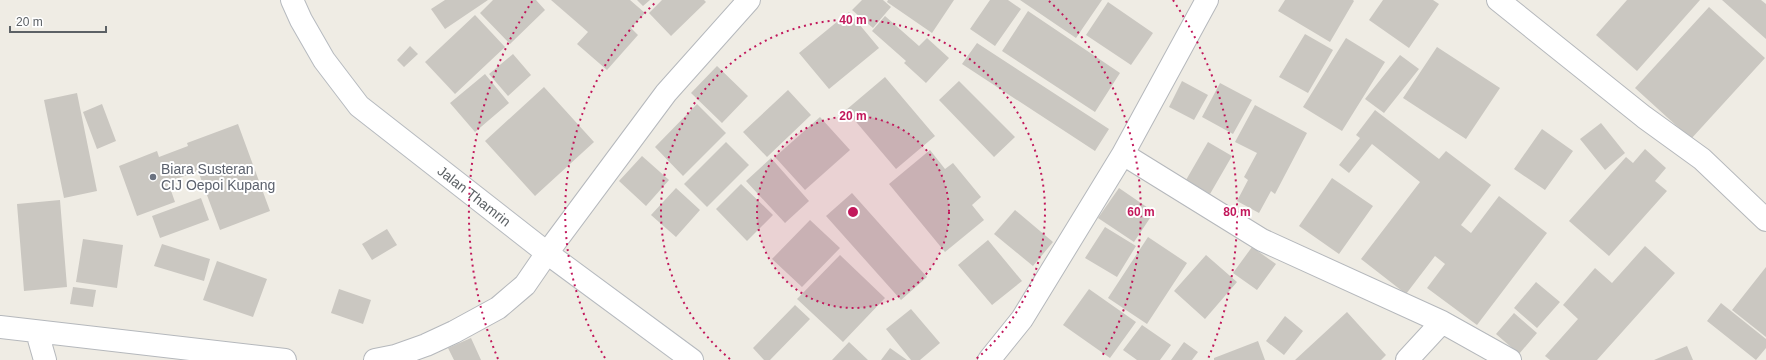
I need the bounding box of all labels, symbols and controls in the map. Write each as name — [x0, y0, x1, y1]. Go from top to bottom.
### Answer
scale bar — [10, 8, 106, 34]
text: 40 m — [839, 13, 867, 27]
text: 20 m — [16, 15, 43, 29]
text: 20 m — [839, 109, 867, 123]
place label: Biara Susteran CIJ Oepoi Kupang — [161, 161, 275, 193]
street label: Jalan Thamrin — [434, 162, 514, 230]
marker: Biara Susteran CIJ Oepoi Kupang — [148, 172, 158, 182]
centre of rings — [846, 205, 860, 219]
text: 60 m — [1127, 205, 1155, 219]
text: 80 m — [1223, 205, 1251, 219]

